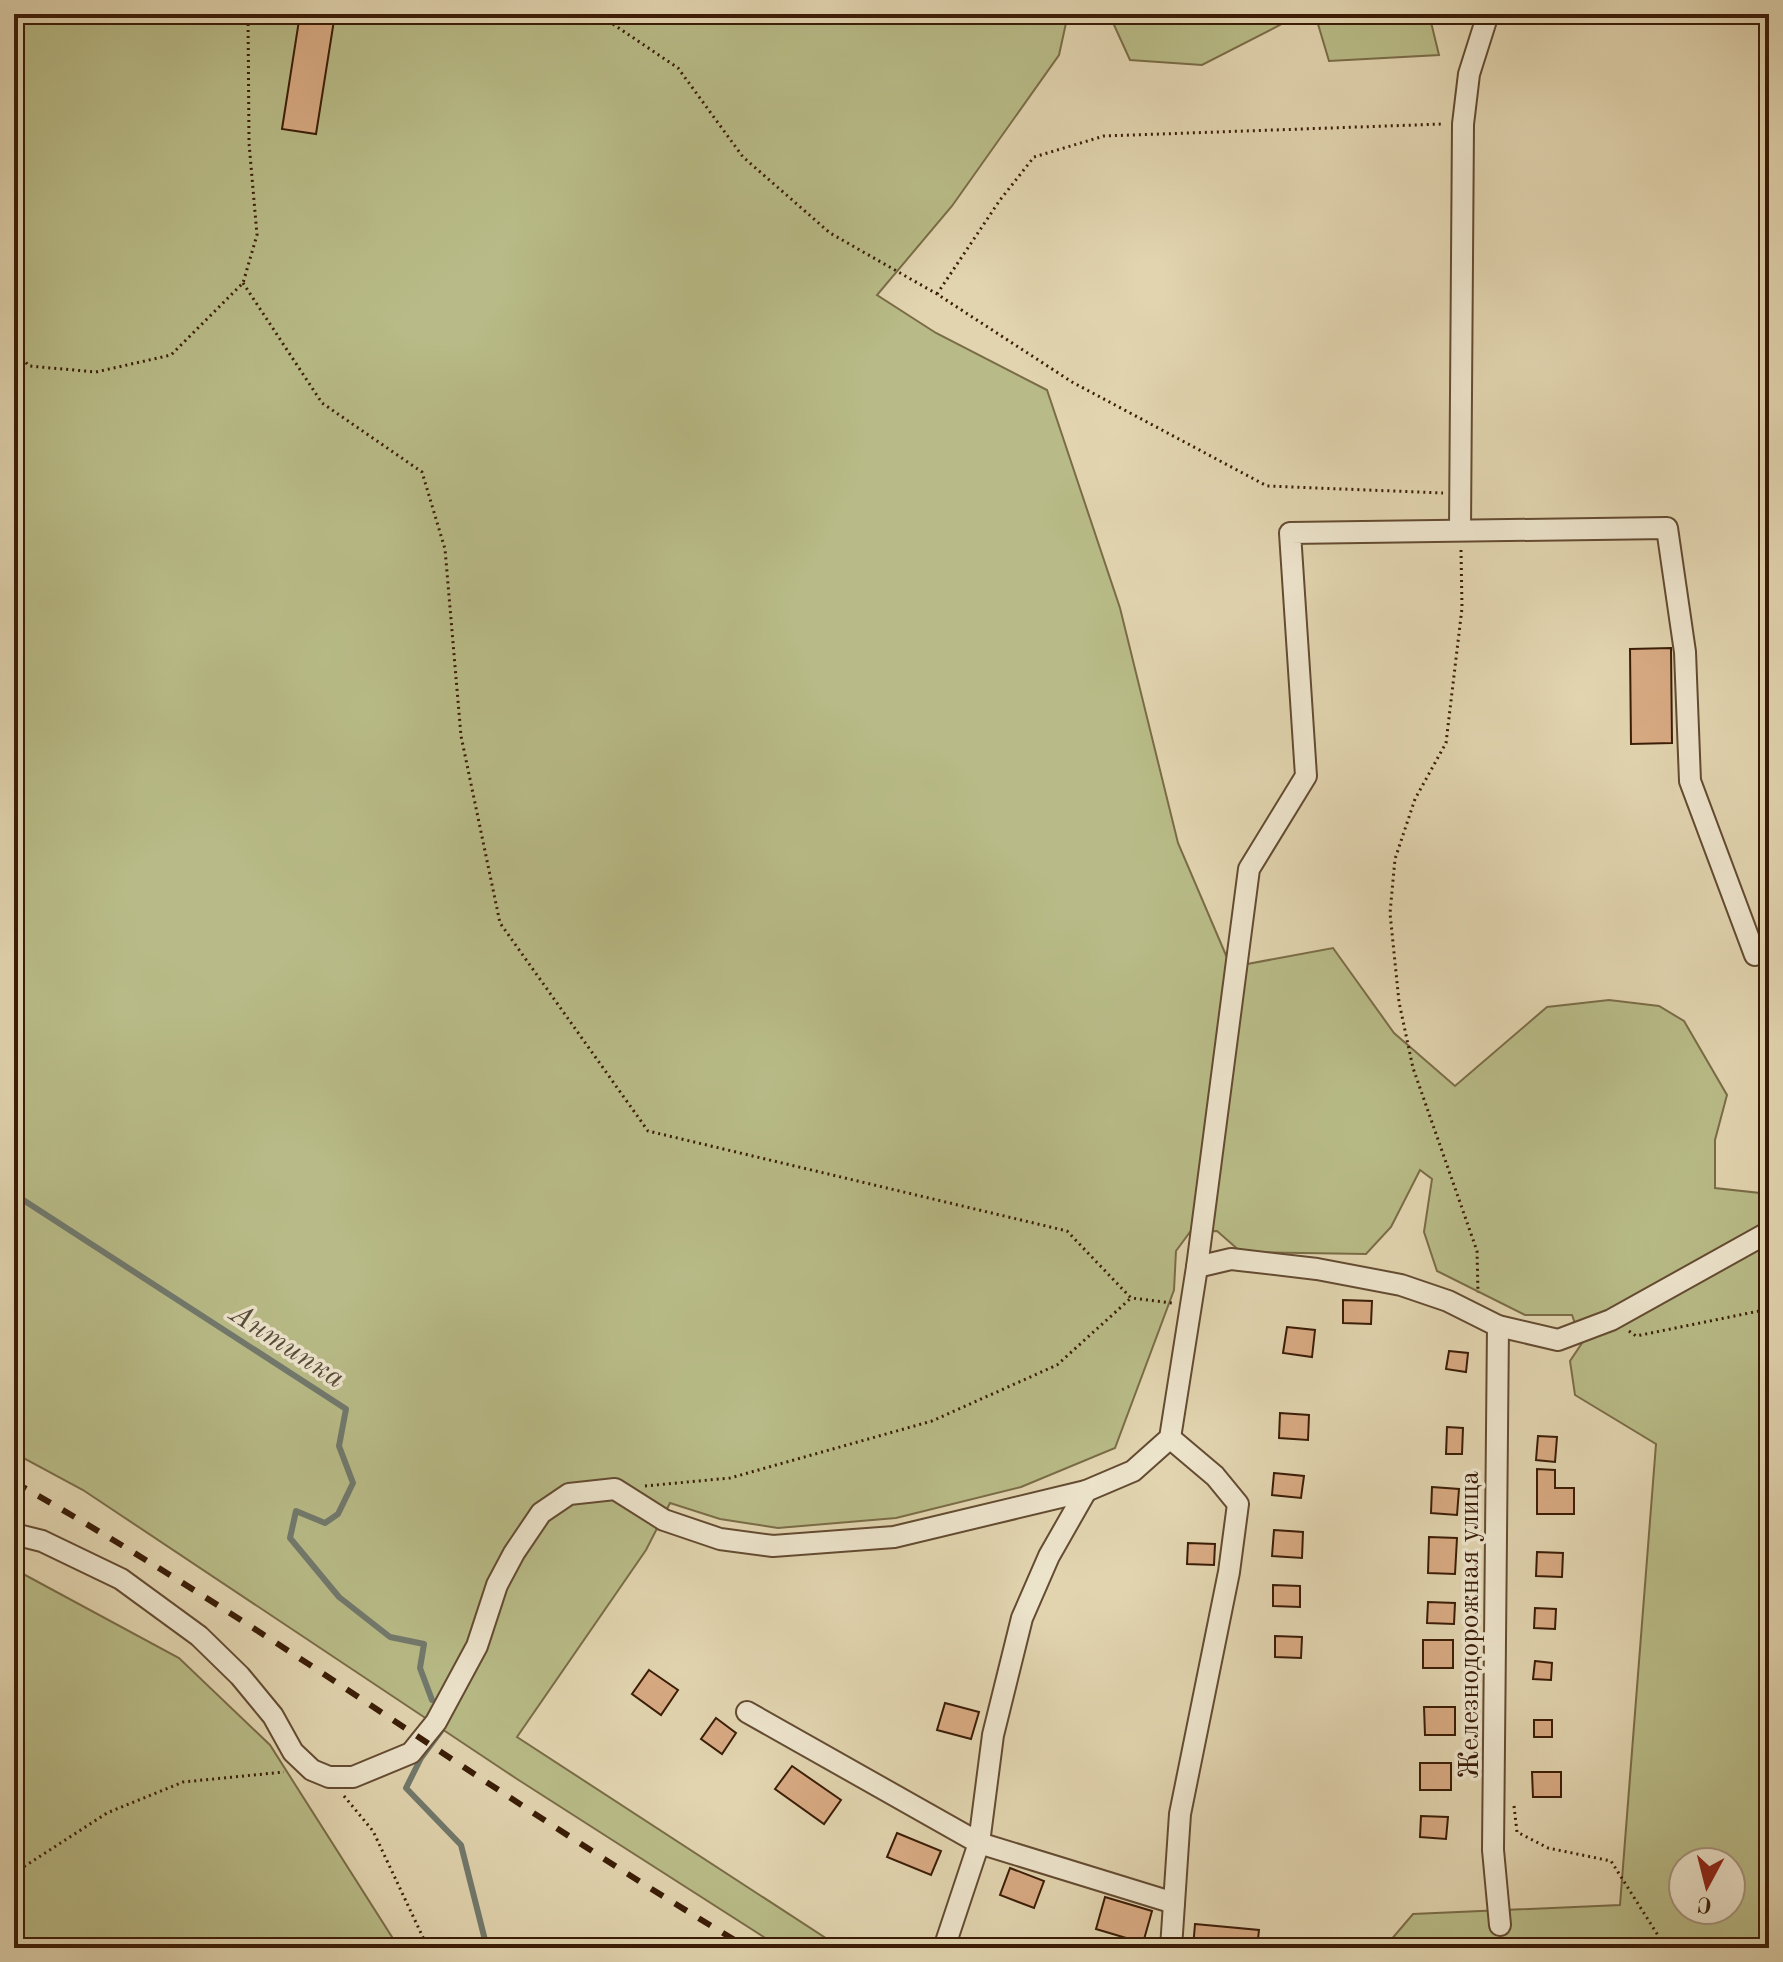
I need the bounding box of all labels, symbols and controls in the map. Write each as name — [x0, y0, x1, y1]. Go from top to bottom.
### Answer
water label: Антипка — [223, 1298, 350, 1395]
street label: Железнодорожная улица — [1457, 1471, 1485, 1779]
north arrow — [1667, 1846, 1747, 1926]
text: С — [1696, 1892, 1713, 1916]

